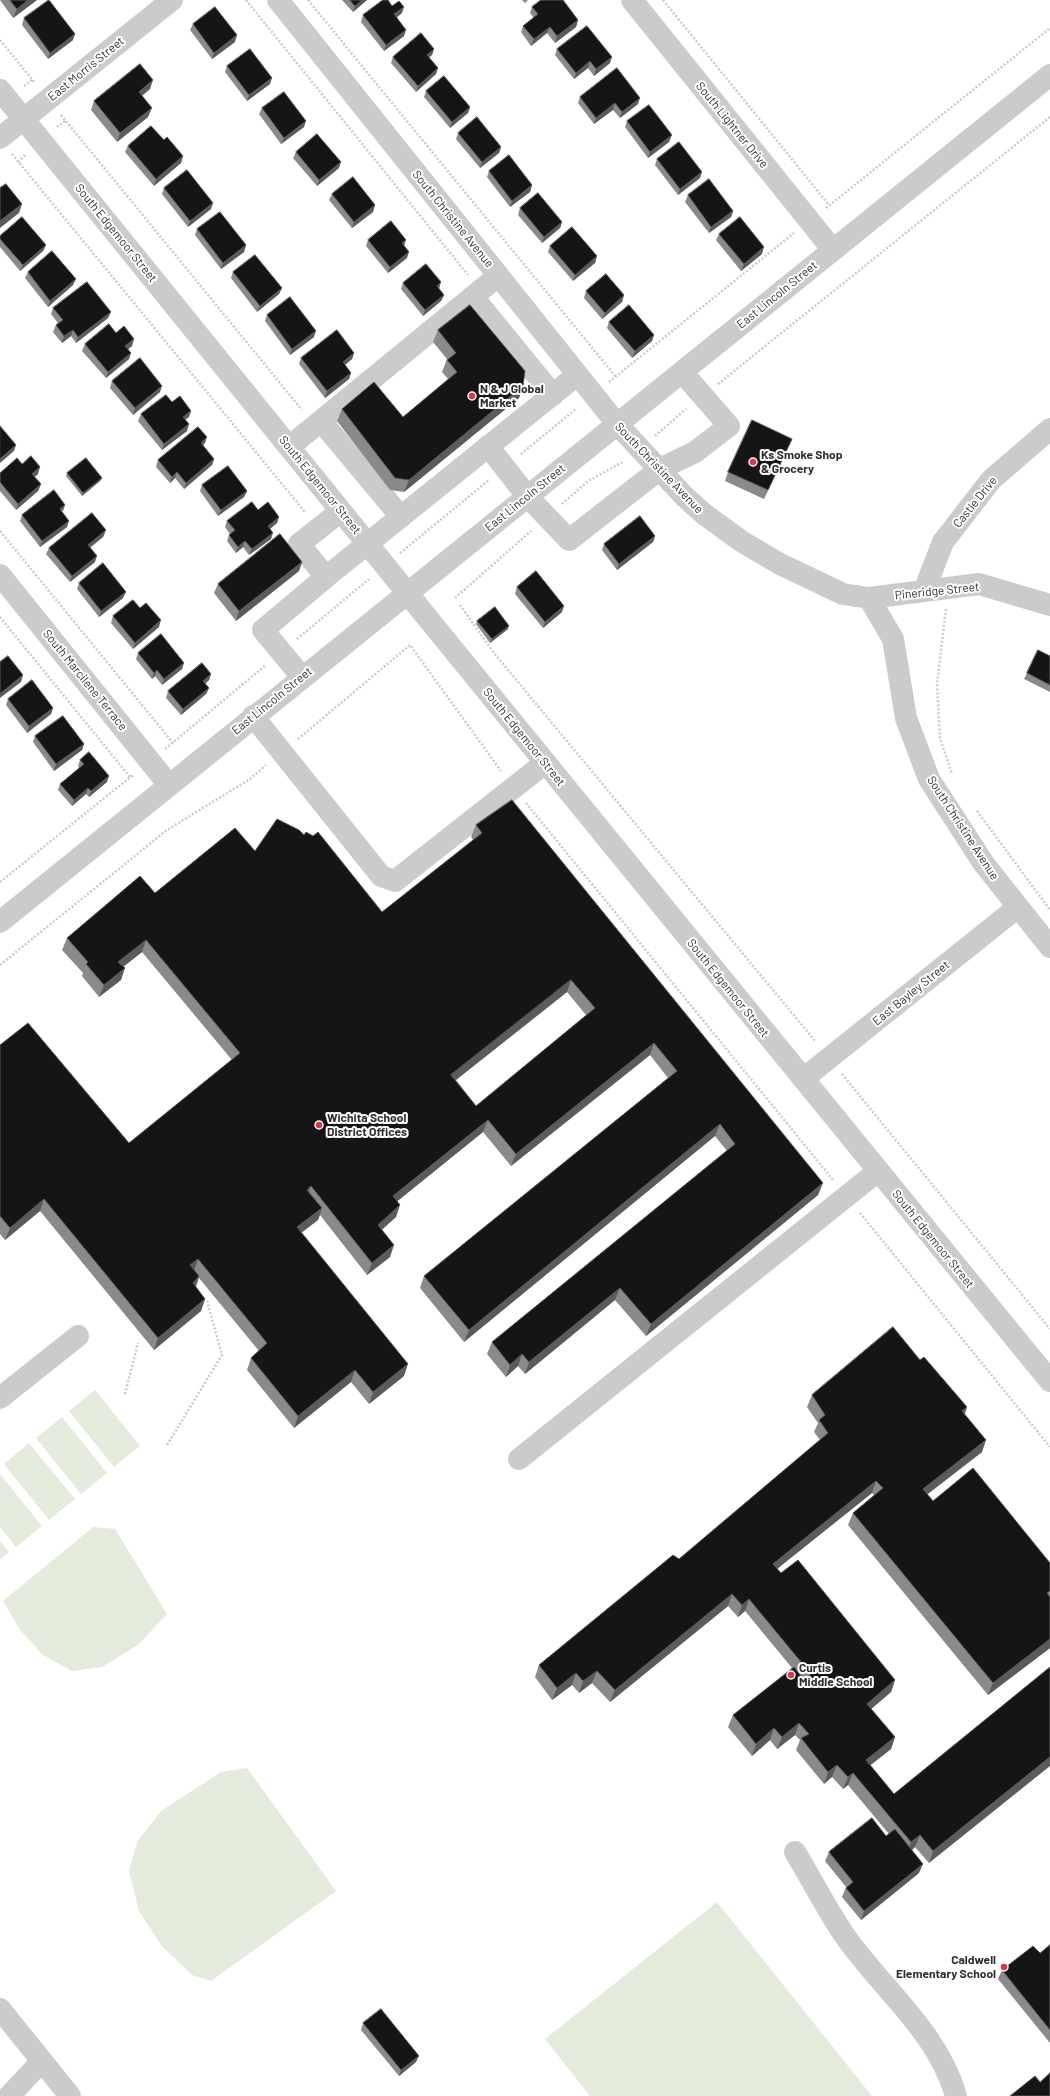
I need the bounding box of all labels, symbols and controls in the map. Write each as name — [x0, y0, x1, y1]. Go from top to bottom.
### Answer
street label: East Morris Street — [45, 34, 127, 104]
street label: South Lightner Drive — [693, 79, 771, 171]
street label: South Christine Avenue — [409, 167, 497, 271]
street label: South Edgemoor Street — [72, 181, 160, 285]
street label: East Lincoln Street — [734, 258, 820, 332]
place label: N & J Global Market — [480, 382, 544, 410]
marker: N & J Global Market — [467, 391, 477, 401]
street label: South Christine Avenue — [612, 420, 706, 516]
street label: South Edgemoor Street — [276, 433, 364, 537]
place label: Ks Smoke Shop & Grocery — [761, 448, 843, 476]
marker: Ks Smoke Shop & Grocery — [748, 457, 758, 467]
street label: East Lincoln Street — [482, 461, 568, 535]
street label: Castle Drive — [950, 473, 1000, 531]
street label: Pineridge Street — [894, 579, 980, 603]
street label: South Marcilene Terrace — [40, 627, 130, 733]
street label: East Lincoln Street — [229, 664, 315, 738]
street label: South Edgemoor Street — [480, 685, 568, 789]
street label: South Christine Avenue — [924, 773, 1002, 883]
street label: South Edgemoor Street — [684, 936, 772, 1040]
street label: East Bayley Street — [870, 958, 952, 1028]
place label: Wichita School District Offices — [327, 1111, 407, 1139]
marker: Wichita School District Offices — [314, 1120, 324, 1130]
street label: South Edgemoor Street — [889, 1187, 977, 1291]
place label: Curtis Middle School — [799, 1661, 873, 1689]
marker: Curtis Middle School — [786, 1670, 796, 1680]
place label: Caldwell Elementary School — [896, 1953, 996, 1981]
marker: Caldwell Elementary School — [999, 1962, 1009, 1972]

